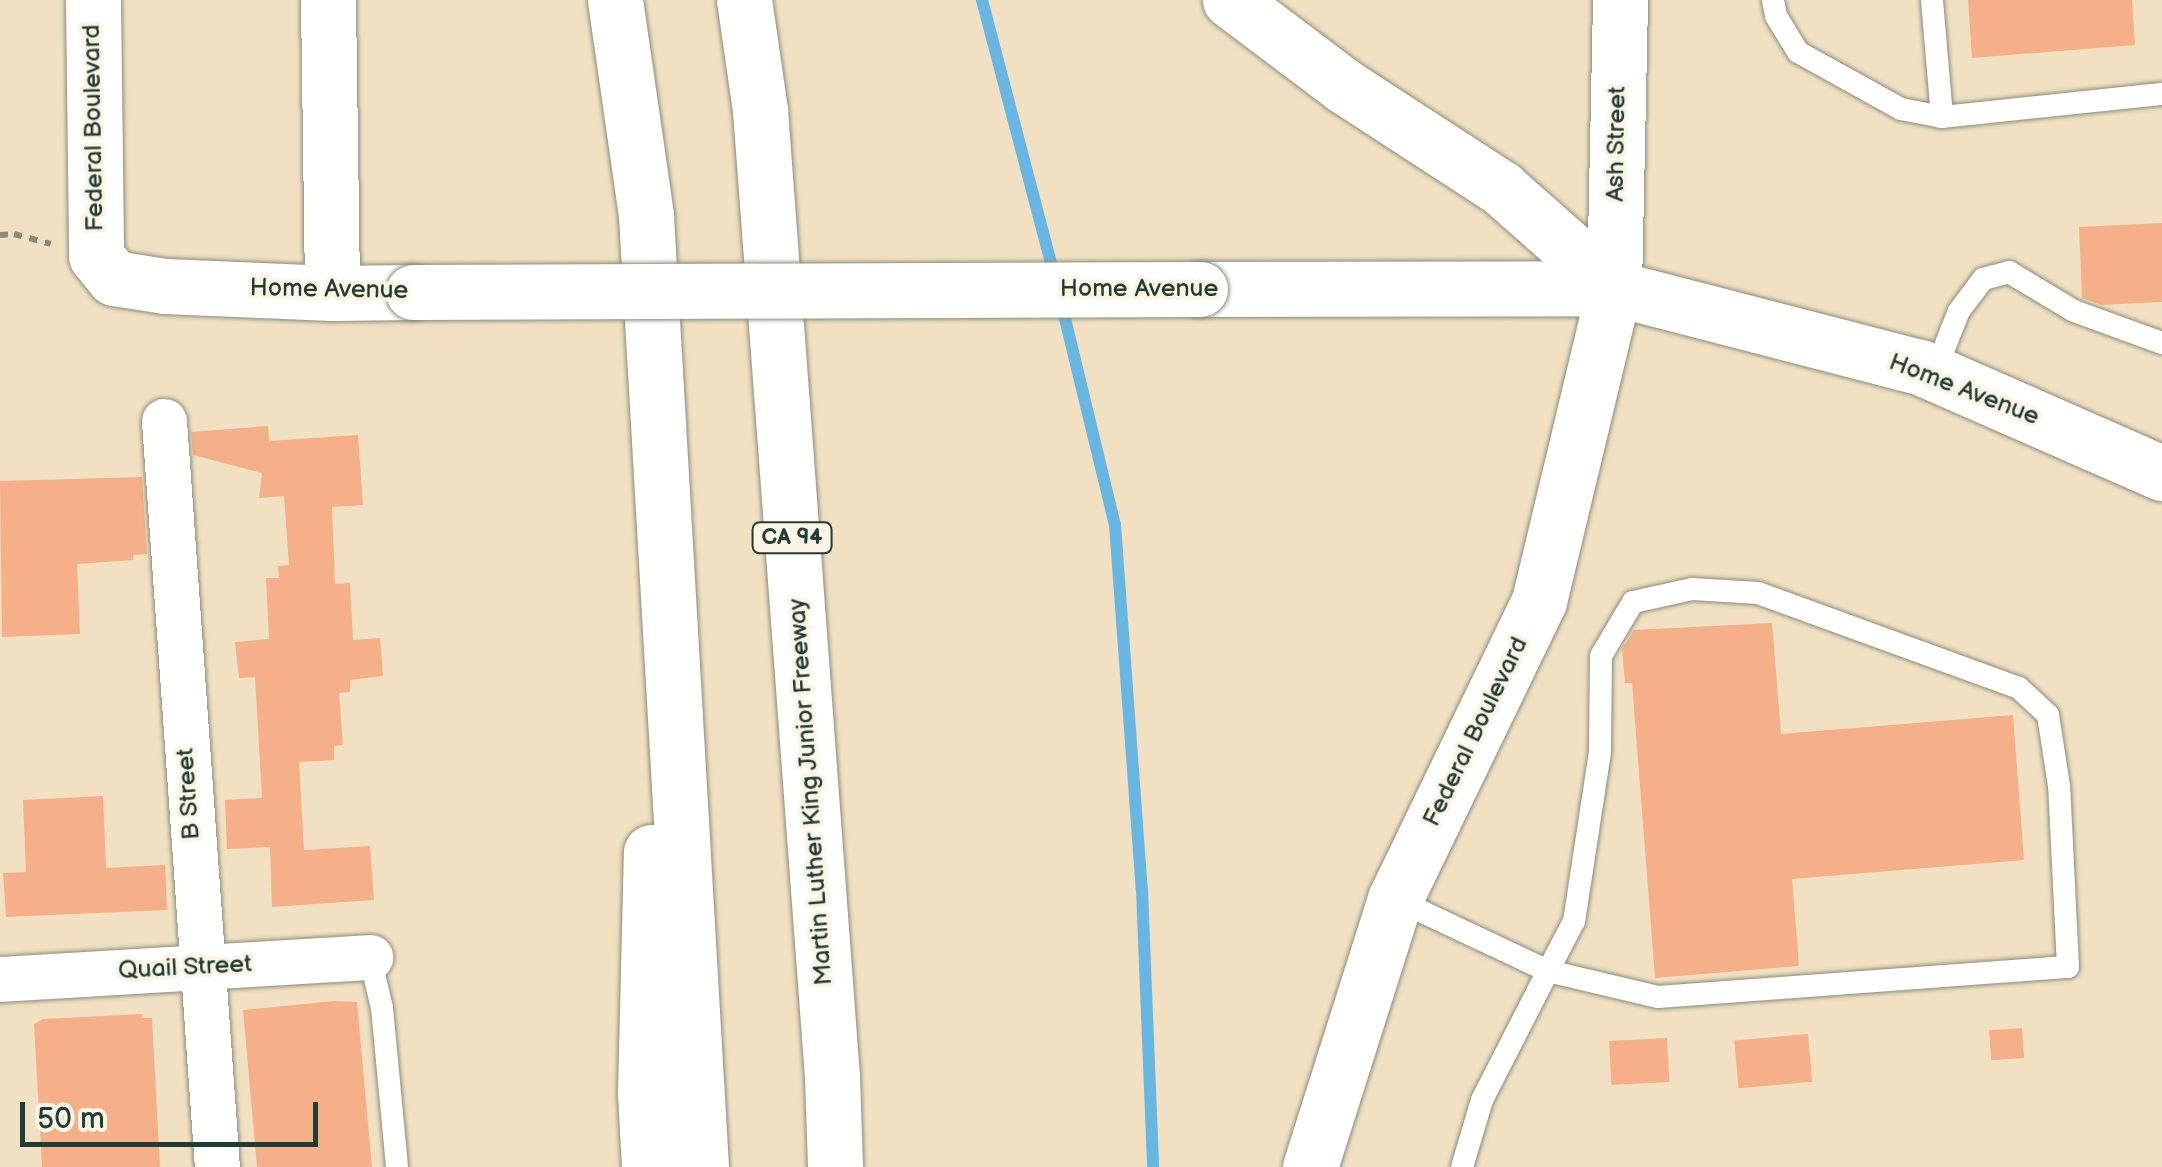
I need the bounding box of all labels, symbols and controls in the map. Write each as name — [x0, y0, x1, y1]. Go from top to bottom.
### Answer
street label: Federal Boulevard — [77, 24, 111, 232]
street label: Ash Street — [1601, 86, 1633, 202]
street label: Home Avenue — [249, 274, 409, 306]
street label: Home Avenue — [1060, 274, 1218, 304]
street label: Home Avenue — [1885, 348, 2043, 432]
road number: CA 94 — [750, 521, 834, 555]
street label: Martin Luther King Junior Freeway — [782, 597, 840, 987]
street label: Federal Boulevard — [1417, 632, 1535, 832]
street label: B Street — [171, 747, 207, 841]
street label: Quail Street — [117, 950, 253, 986]
scale bar — [25, 1082, 322, 1144]
text: 50 m — [37, 1101, 105, 1137]

